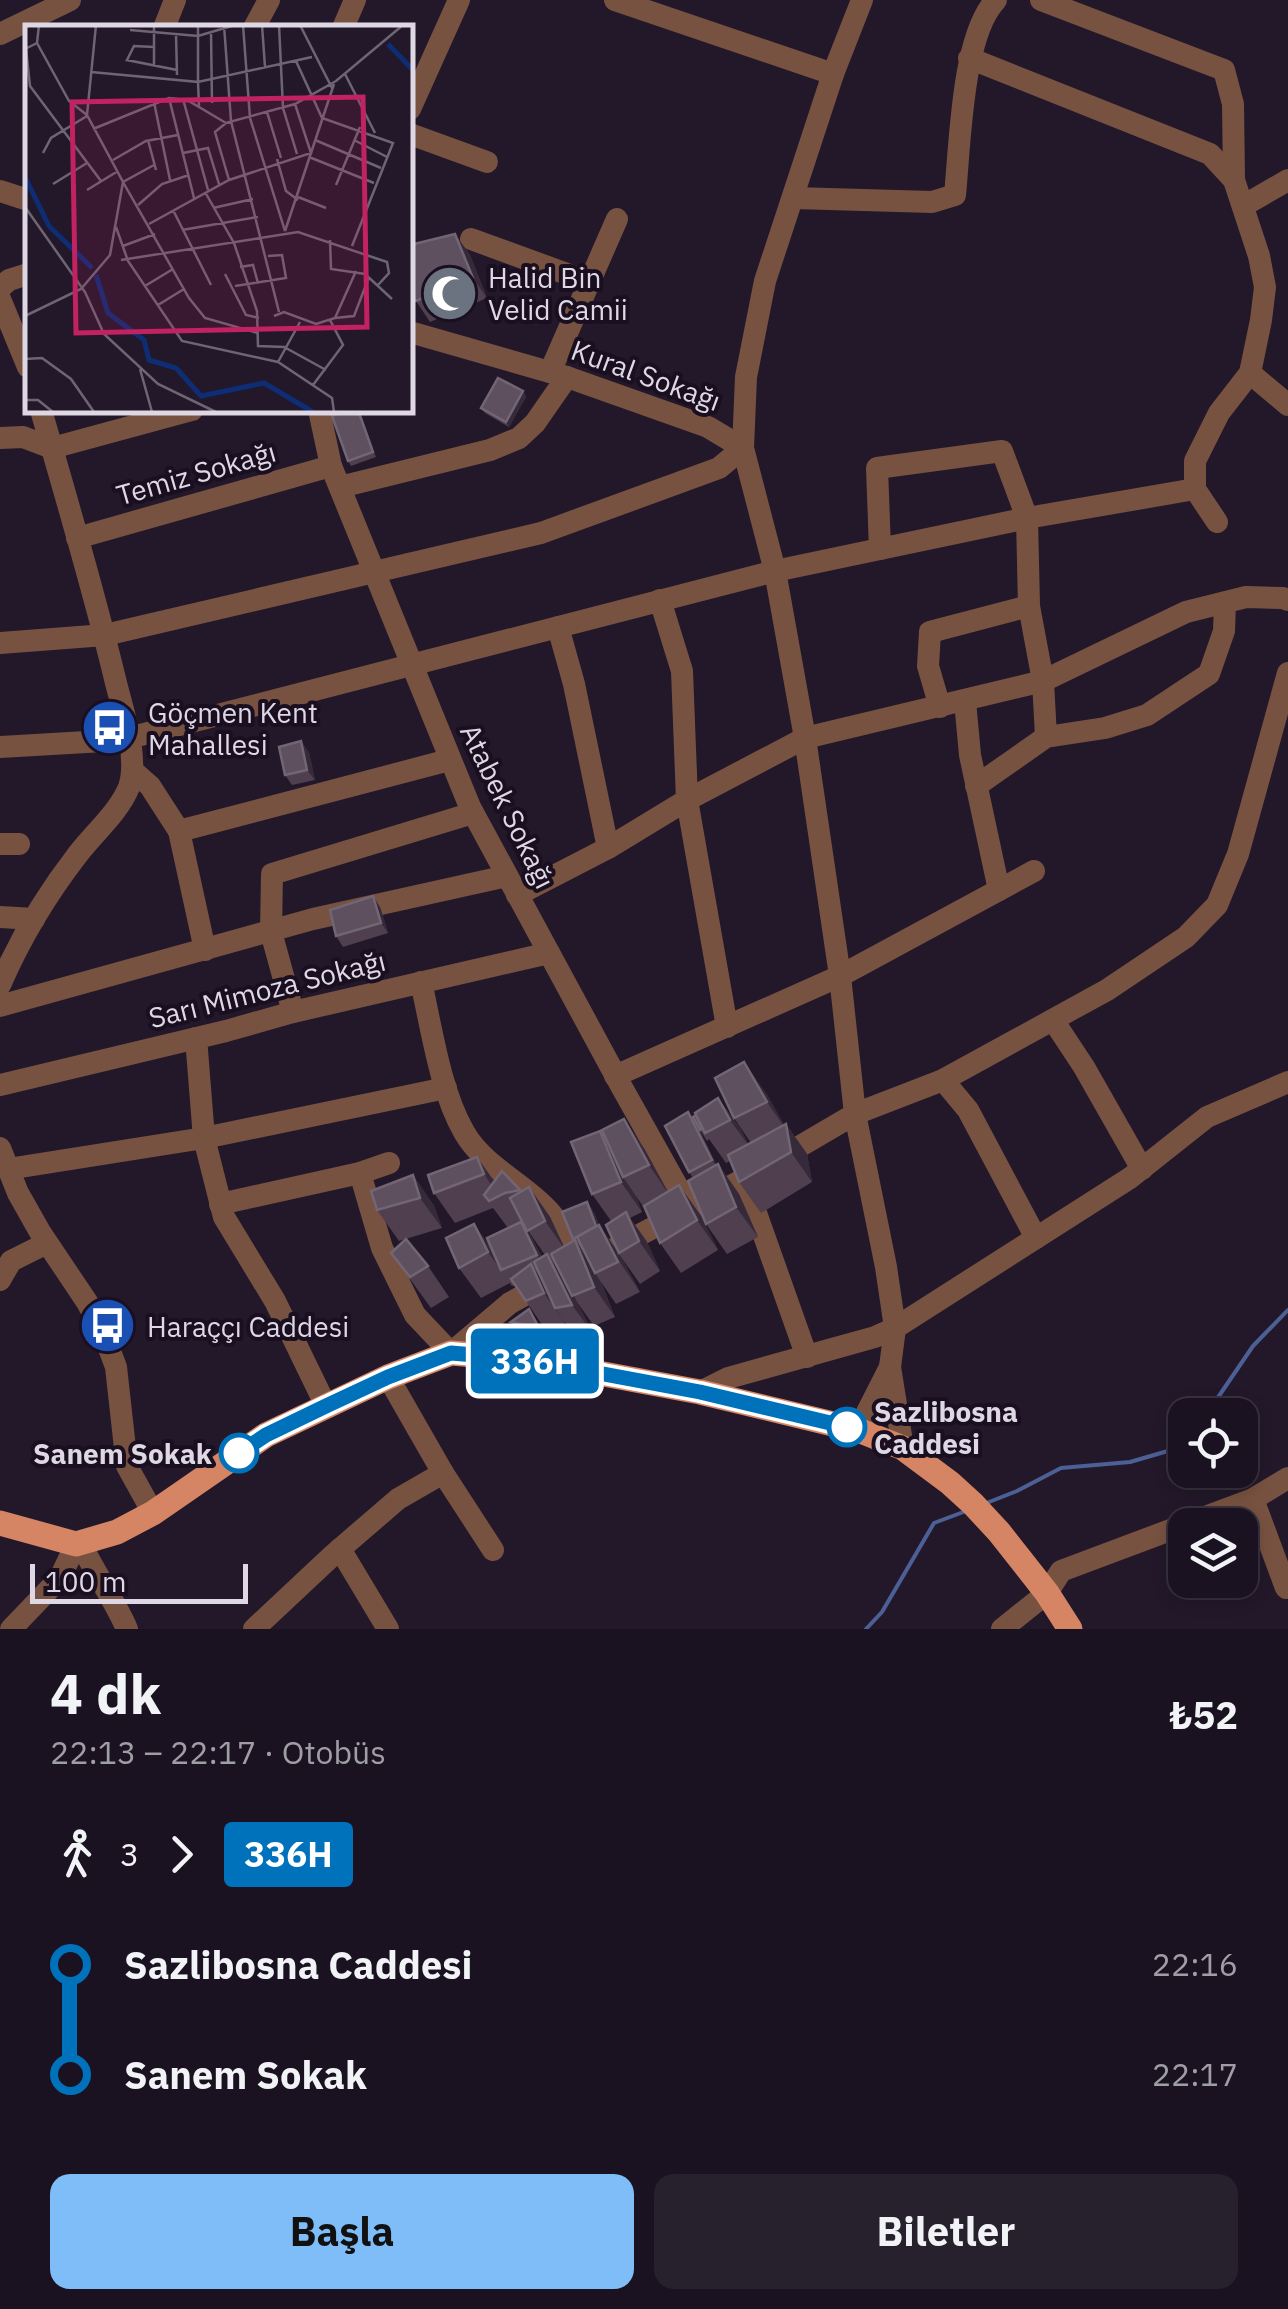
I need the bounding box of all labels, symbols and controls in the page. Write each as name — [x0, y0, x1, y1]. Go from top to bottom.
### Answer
inset map — [25, 25, 412, 412]
place label: Halid Bin Velid Camii — [488, 259, 628, 328]
mosque icon: Halid Bin Velid Camii — [419, 263, 479, 323]
street label: Kural Sokağı — [566, 331, 726, 419]
street label: Temiz Sokağı — [112, 433, 280, 513]
place label: Göçmen Kent Mahallesi — [148, 694, 318, 763]
bus stop icon: Göçmen Kent Mahallesi — [79, 698, 139, 758]
street label: Atabek Sokağı — [452, 717, 564, 895]
street label: Sarı Mimoza Sokağı — [145, 942, 389, 1036]
bus stop icon: Haraççı Caddesi — [78, 1296, 138, 1356]
place label: Haraççı Caddesi — [147, 1308, 349, 1345]
line badge: 336H — [465, 1328, 605, 1394]
text: 336H — [491, 1338, 579, 1384]
place label: Sazlibosna Caddesi — [874, 1393, 1018, 1462]
map controls — [1168, 1398, 1258, 1598]
button: locate — [1168, 1398, 1258, 1488]
marker: Sazlibosna Caddesi — [828, 1408, 866, 1446]
marker: Sanem Sokak — [220, 1434, 258, 1472]
place label: Sanem Sokak — [33, 1435, 213, 1472]
button: layers — [1168, 1508, 1258, 1598]
scale bar — [30, 1559, 248, 1604]
text: 100 m — [45, 1563, 126, 1600]
text: 4 dk — [50, 1658, 161, 1729]
text: ₺52 — [1169, 1690, 1238, 1739]
text: 22:13 – 22:17 · Otobüs — [50, 1731, 386, 1773]
icon: walk — [50, 1827, 105, 1882]
icon: forward — [154, 1827, 209, 1882]
text: 336H — [244, 1831, 333, 1877]
text: 3 — [120, 1833, 139, 1875]
text: Sazlibosna Caddesi — [124, 1940, 472, 1989]
text: 22:16 — [1152, 1943, 1238, 1985]
text: Sanem Sokak — [124, 2050, 367, 2099]
text: 22:17 — [1152, 2053, 1238, 2095]
button: Başla — [50, 2174, 634, 2289]
button: Biletler — [654, 2174, 1238, 2289]

